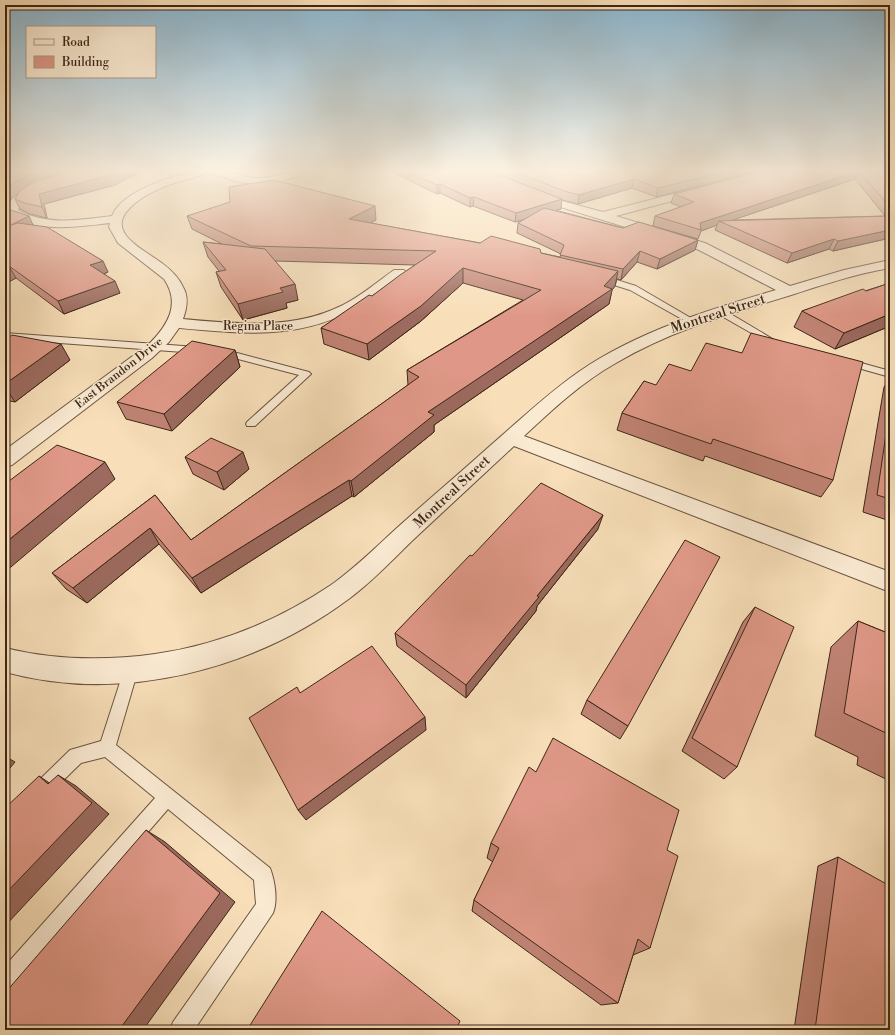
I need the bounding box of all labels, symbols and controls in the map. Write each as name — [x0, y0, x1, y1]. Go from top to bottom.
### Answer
legend — [26, 26, 156, 78]
text: Road — [62, 35, 90, 50]
text: Building — [61, 55, 110, 70]
street label: Montreal Street — [668, 290, 768, 338]
street label: Regina Place — [223, 319, 293, 334]
street label: East Brandon Drive — [72, 334, 166, 412]
street label: Montreal Street — [410, 452, 494, 532]

